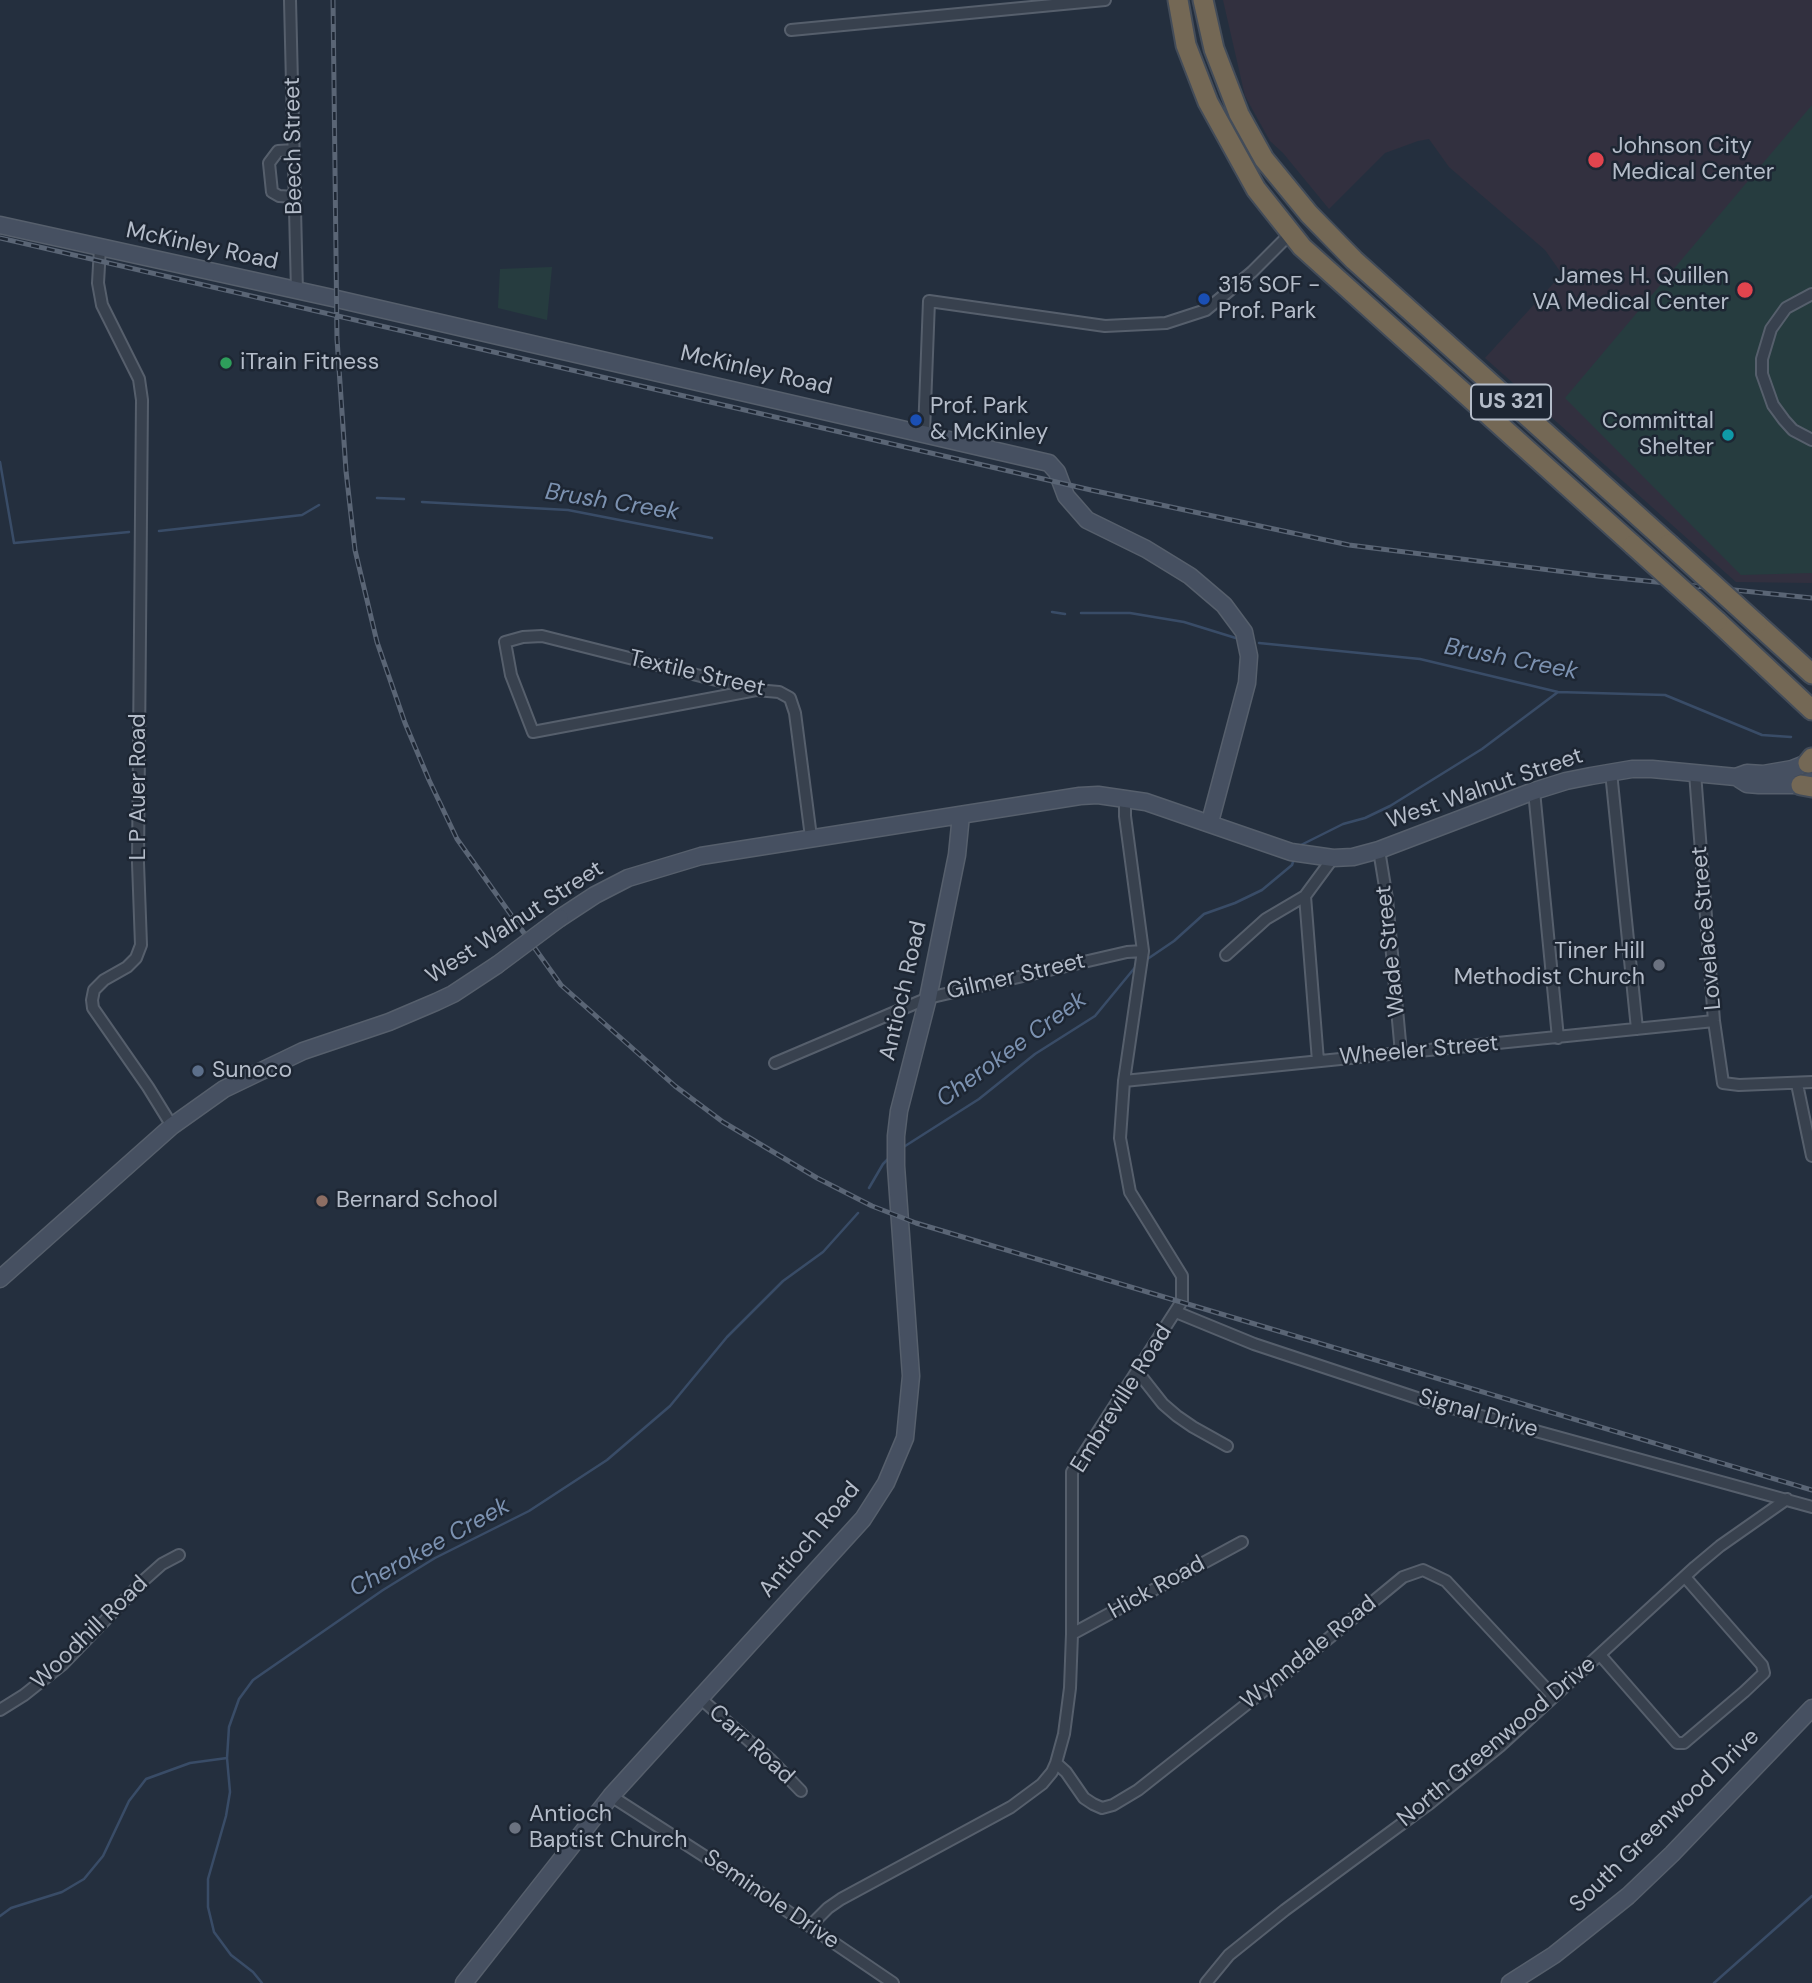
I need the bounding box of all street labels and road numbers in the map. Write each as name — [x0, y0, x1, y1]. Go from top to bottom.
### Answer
street label: Beech Street — [279, 77, 309, 215]
street label: McKinley Road — [123, 217, 281, 277]
street label: McKinley Road — [677, 340, 835, 402]
road number: US 321 — [1471, 384, 1551, 420]
street label: Textile Street — [626, 645, 768, 703]
street label: L P Auer Road — [125, 713, 153, 861]
street label: West Walnut Street — [1383, 742, 1587, 836]
street label: Lovelace Street — [1686, 845, 1728, 1011]
street label: West Walnut Street — [421, 855, 609, 991]
street label: Wade Street — [1370, 884, 1412, 1018]
street label: Antioch Road — [875, 918, 933, 1064]
street label: Gilmer Street — [944, 948, 1088, 1006]
street label: Wheeler Street — [1338, 1030, 1500, 1072]
street label: Embreville Road — [1065, 1320, 1179, 1478]
street label: Signal Drive — [1415, 1384, 1541, 1444]
street label: Antioch Road — [754, 1476, 866, 1604]
street label: Hick Road — [1104, 1550, 1210, 1626]
street label: Woodhill Road — [26, 1570, 154, 1696]
street label: Wynndale Road — [1236, 1590, 1382, 1716]
street label: North Greenwood Drive — [1392, 1651, 1602, 1833]
street label: Carr Road — [702, 1699, 800, 1791]
street label: South Greenwood Drive — [1565, 1723, 1765, 1919]
street label: Seminole Drive — [698, 1844, 844, 1956]

